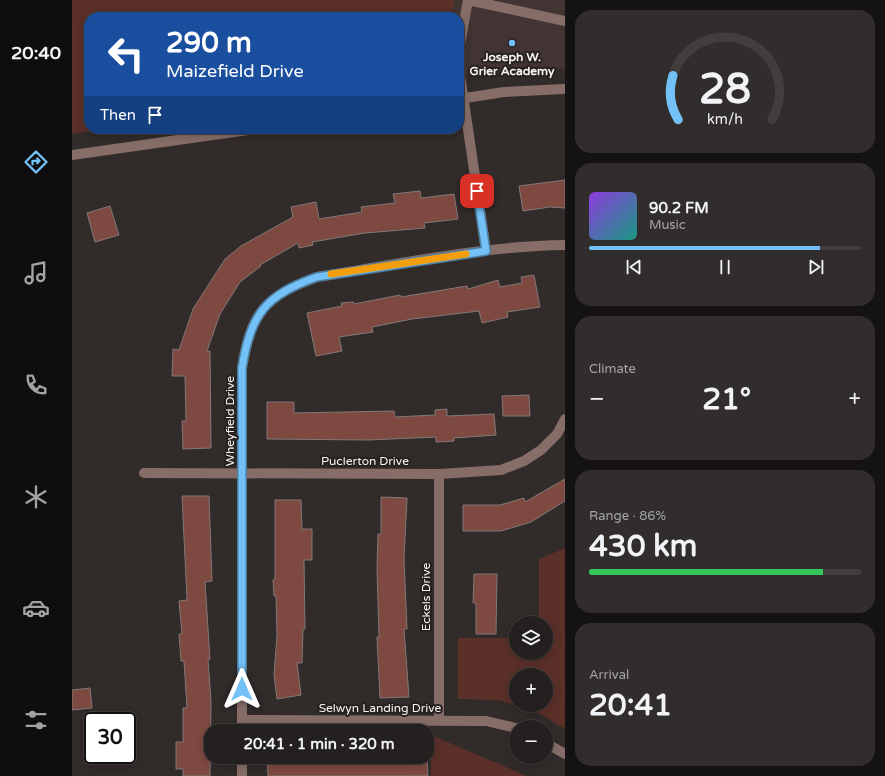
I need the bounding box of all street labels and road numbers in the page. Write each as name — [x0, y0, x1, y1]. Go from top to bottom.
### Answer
street label: Wheyfield Drive — [223, 376, 237, 466]
street label: Puclerton Drive — [321, 454, 409, 468]
street label: Eckels Drive — [419, 563, 433, 631]
street label: Selwyn Landing Drive — [319, 701, 442, 715]

